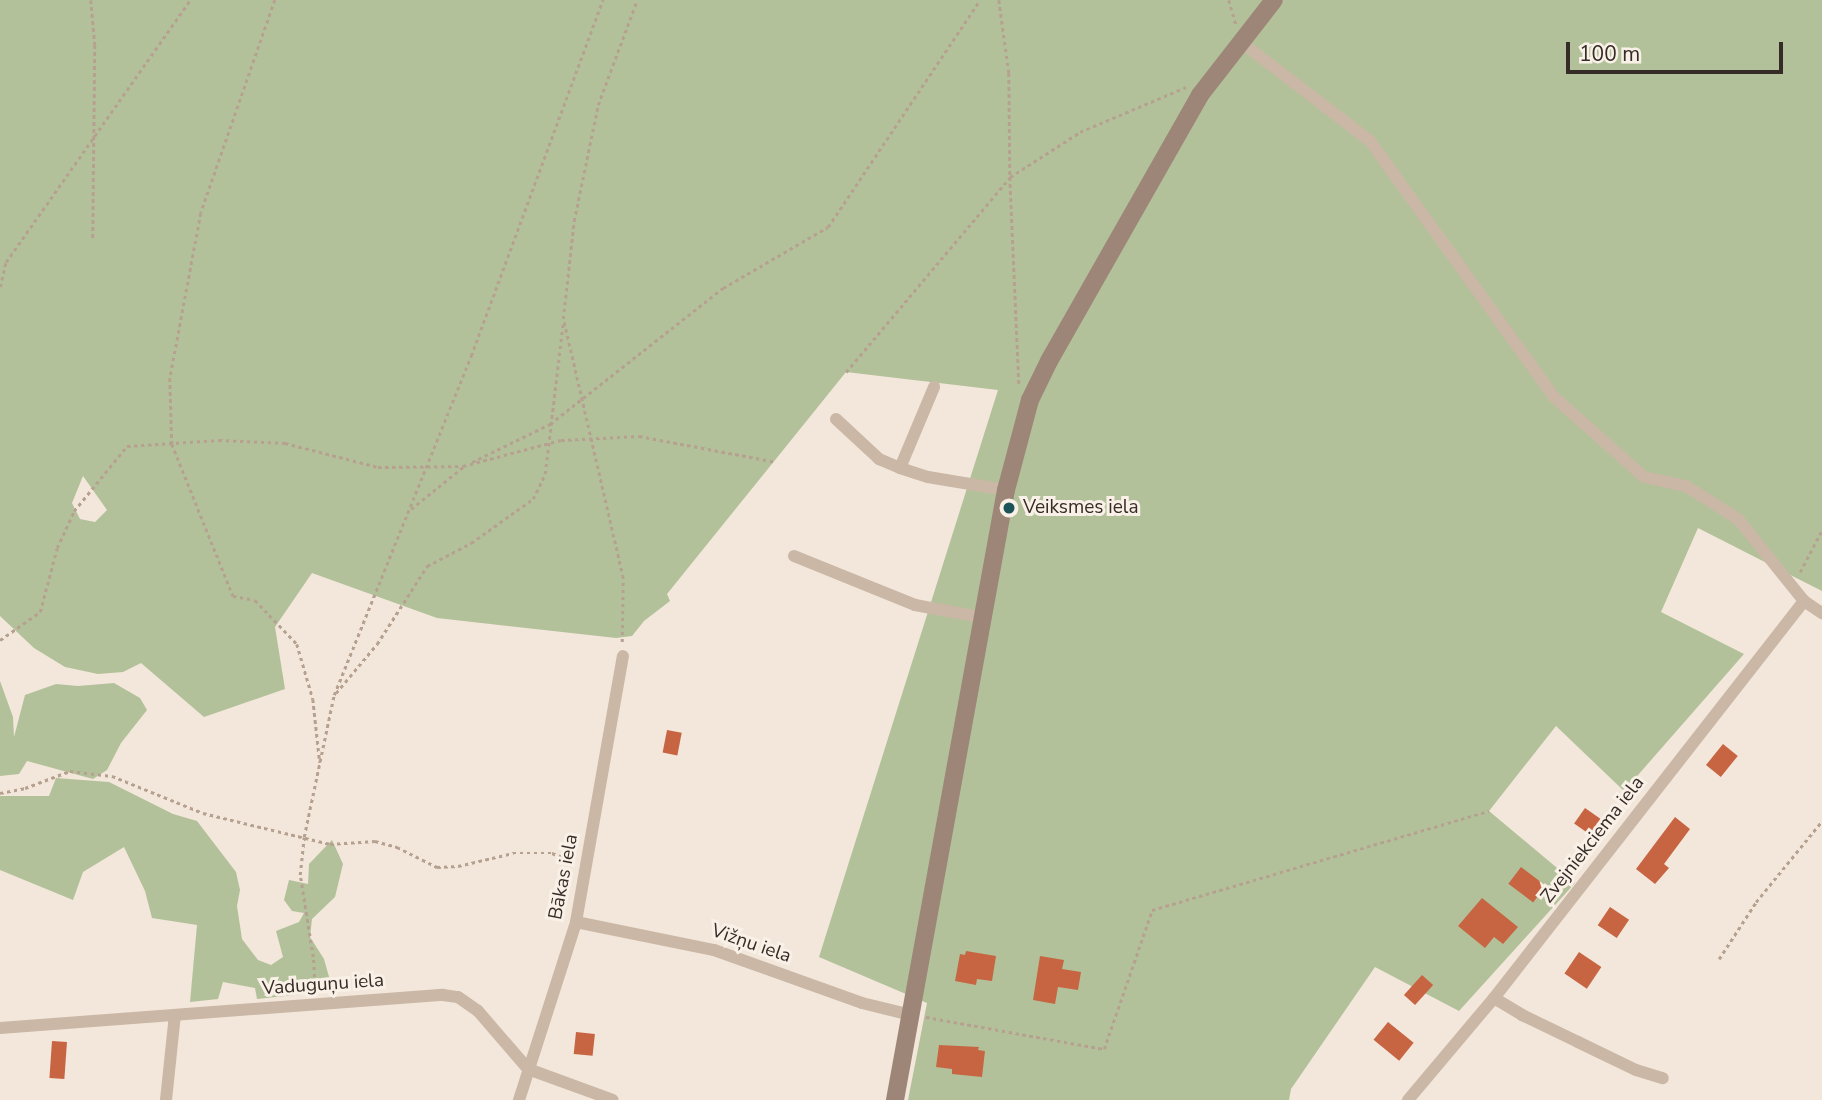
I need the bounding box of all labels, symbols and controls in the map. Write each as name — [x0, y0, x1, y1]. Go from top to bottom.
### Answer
scale bar — [1570, 28, 1787, 72]
text: 100 m — [1579, 40, 1640, 68]
place label: Veiksmes iela — [1023, 497, 1139, 519]
marker: Veiksmes iela — [1001, 500, 1017, 516]
street label: Zvejniekciema iela — [1537, 772, 1649, 908]
street label: Bākas iela — [545, 832, 583, 922]
street label: Vižņu iela — [708, 920, 794, 968]
street label: Vaduguņu iela — [261, 969, 385, 1001]

